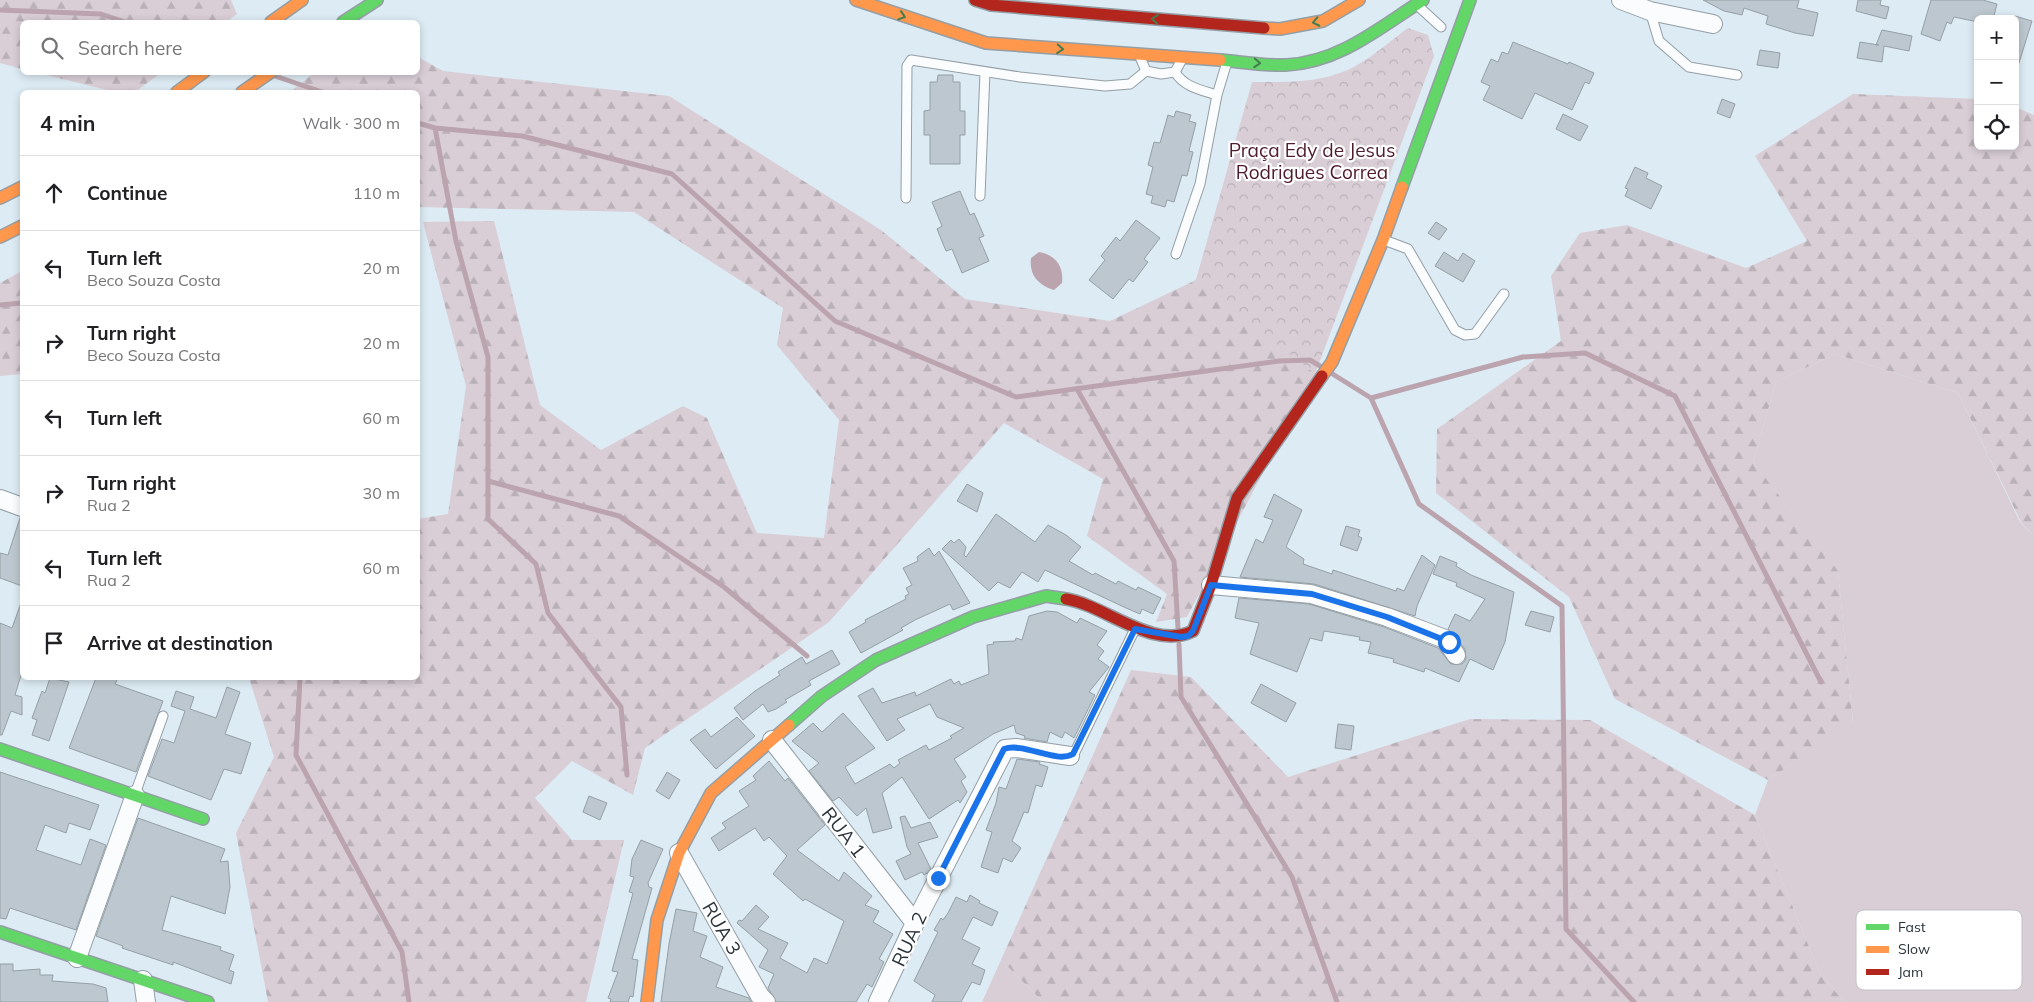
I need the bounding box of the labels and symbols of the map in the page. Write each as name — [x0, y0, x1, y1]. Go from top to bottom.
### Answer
one-way arrow — [898, 10, 906, 20]
one-way arrow — [1150, 14, 1158, 25]
one-way arrow — [1311, 16, 1320, 27]
one-way arrow — [1057, 43, 1065, 54]
one-way arrow — [1254, 57, 1262, 68]
park label: Praça Edy de Jesus Rodrigues Correa — [1229, 138, 1395, 184]
route start — [1438, 631, 1461, 654]
street label: RUA 1 — [817, 802, 871, 862]
route end — [927, 867, 950, 890]
street label: RUA 3 — [697, 897, 747, 959]
street label: RUA 2 — [886, 908, 932, 970]
legend — [1856, 910, 2022, 990]
text: Fast — [1898, 918, 1926, 936]
text: Slow — [1898, 940, 1930, 958]
text: Jam — [1898, 963, 1923, 981]

